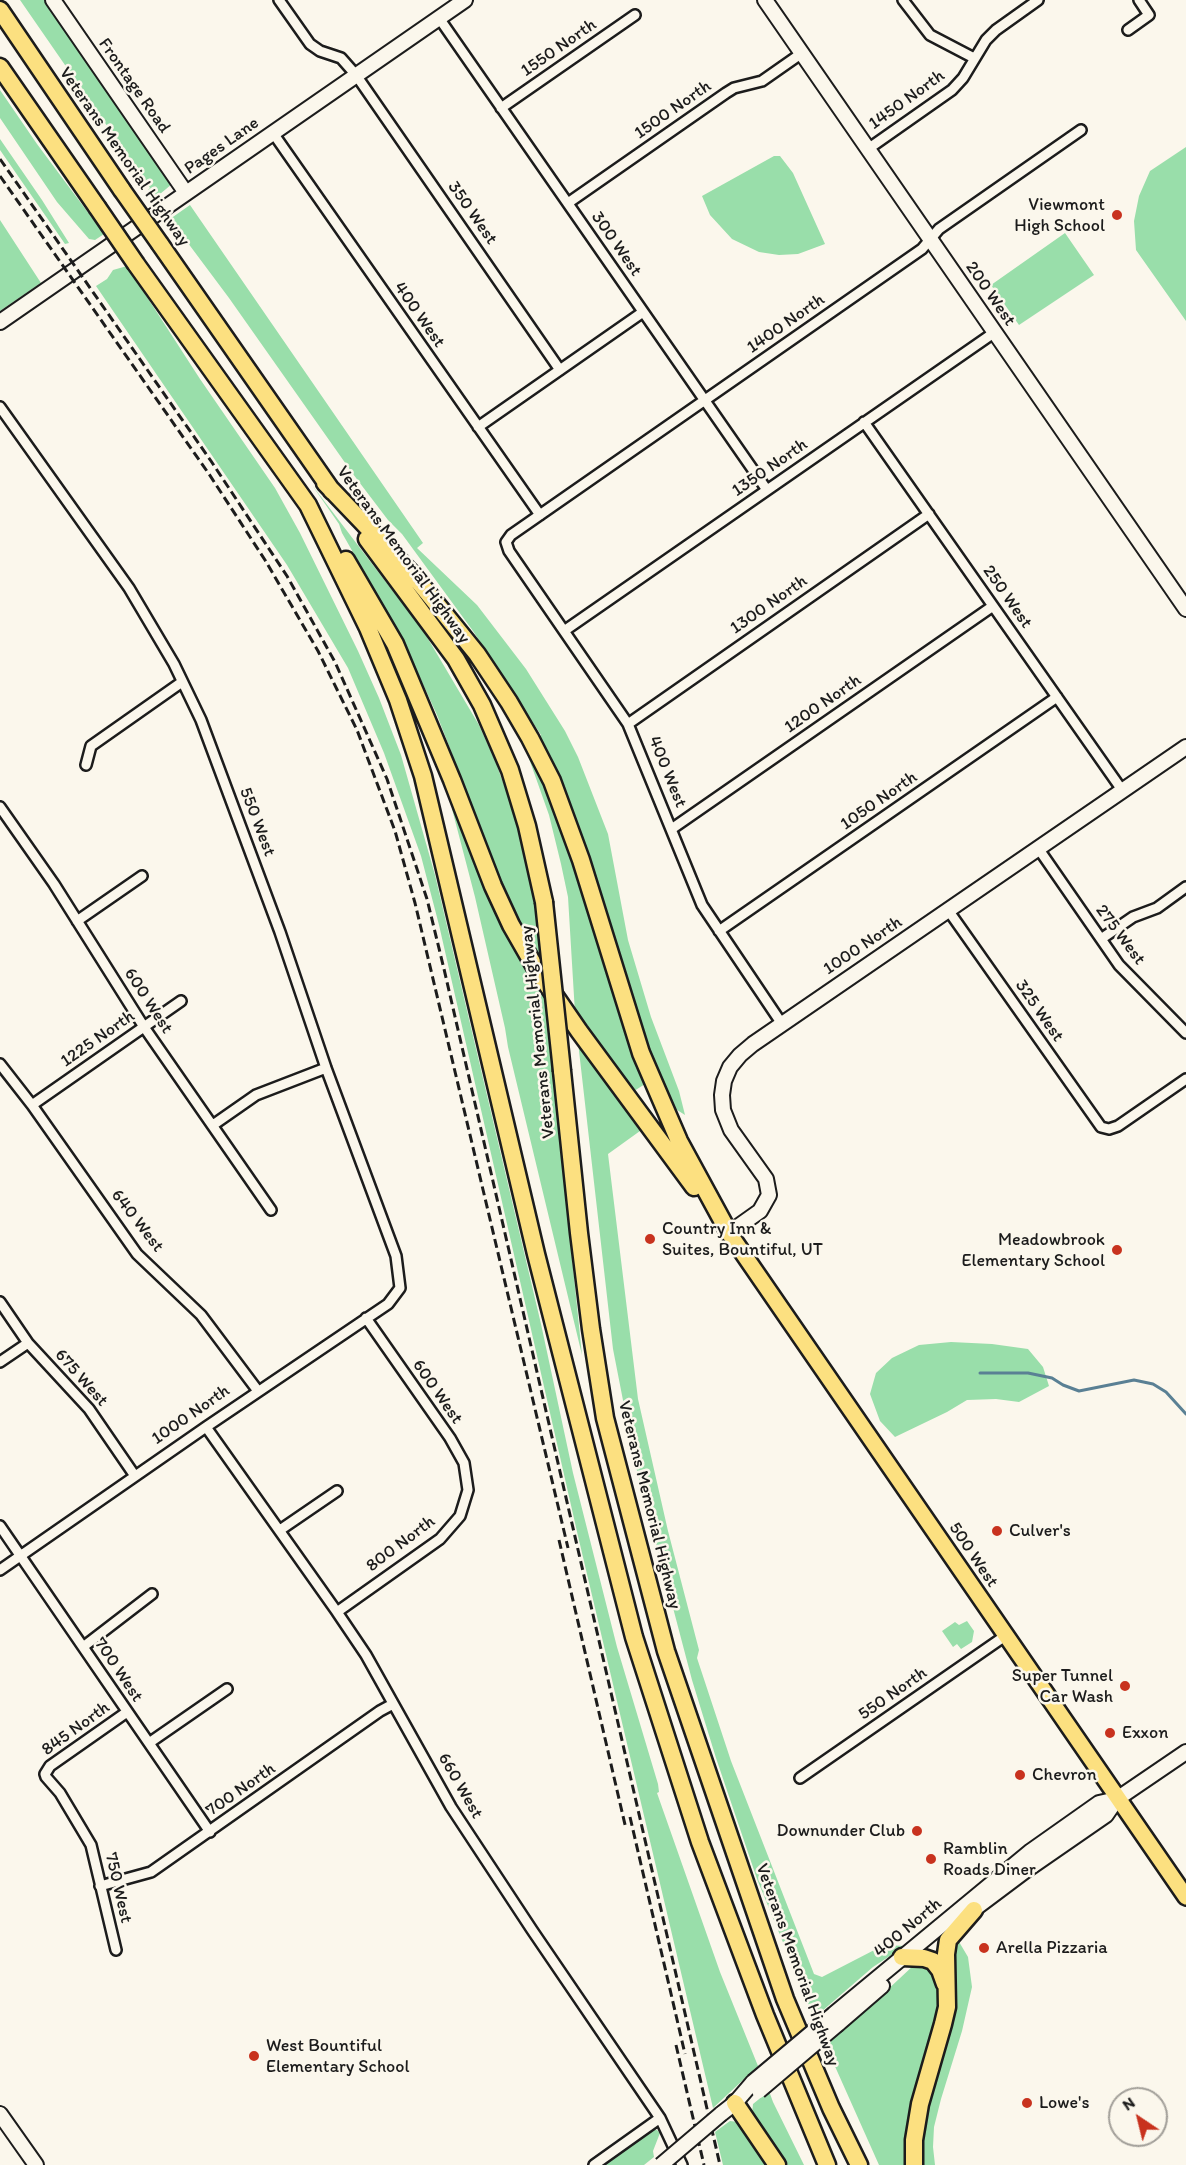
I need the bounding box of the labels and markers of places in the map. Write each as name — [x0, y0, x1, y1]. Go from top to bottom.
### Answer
place label: Viewmont High School — [1014, 194, 1105, 236]
marker: Viewmont High School — [1110, 208, 1124, 222]
place label: Country Inn & Suites, Bountiful, UT — [662, 1218, 823, 1260]
place label: Meadowbrook Elementary School — [961, 1229, 1105, 1272]
marker: Country Inn & Suites, Bountiful, UT — [643, 1232, 657, 1246]
marker: Meadowbrook Elementary School — [1110, 1243, 1124, 1257]
place label: Culver's — [1009, 1520, 1071, 1542]
marker: Culver's — [990, 1524, 1004, 1538]
place label: Super Tunnel Car Wash — [1012, 1665, 1113, 1708]
marker: Super Tunnel Car Wash — [1118, 1679, 1132, 1693]
place label: Exxon — [1122, 1722, 1169, 1744]
marker: Exxon — [1103, 1726, 1117, 1740]
place label: Chevron — [1032, 1764, 1097, 1786]
marker: Chevron — [1013, 1768, 1027, 1782]
place label: Downunder Club — [777, 1820, 905, 1842]
marker: Downunder Club — [910, 1824, 924, 1838]
place label: Ramblin Roads Diner — [943, 1838, 1036, 1880]
marker: Ramblin Roads Diner — [924, 1852, 938, 1866]
place label: Arella Pizzaria — [996, 1937, 1108, 1959]
marker: Arella Pizzaria — [977, 1941, 991, 1955]
place label: West Bountiful Elementary School — [266, 2035, 410, 2078]
marker: West Bountiful Elementary School — [247, 2049, 261, 2063]
place label: Lowe's — [1039, 2092, 1089, 2114]
marker: Lowe's — [1020, 2096, 1034, 2110]

